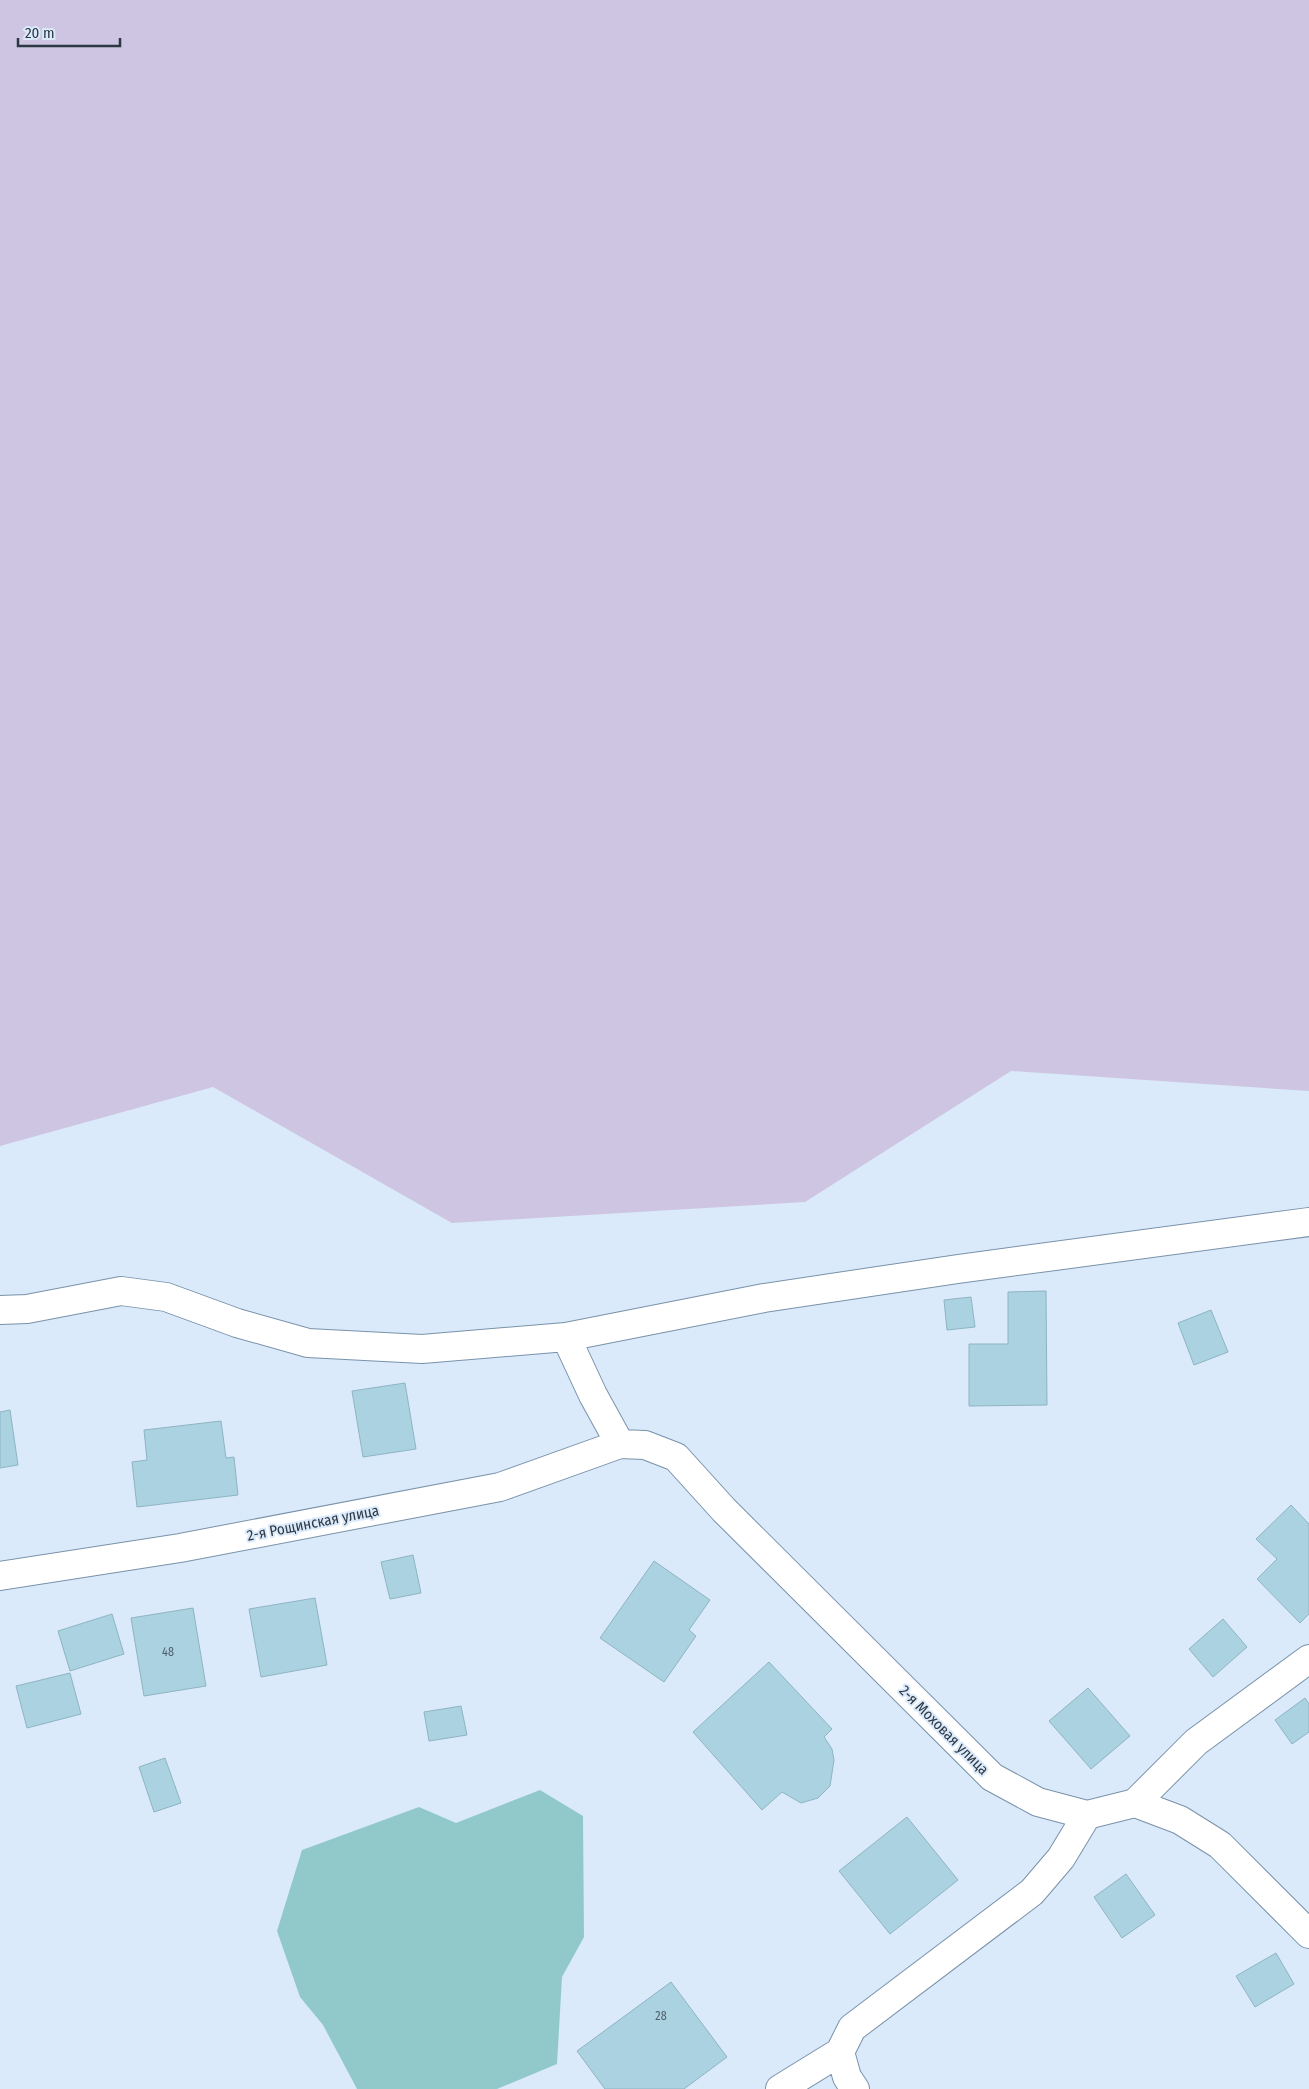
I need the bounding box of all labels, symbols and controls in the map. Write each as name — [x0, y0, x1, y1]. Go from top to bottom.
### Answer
scale bar — [18, 15, 120, 47]
text: 20 m — [25, 24, 55, 42]
street label: 2-я Рощинская улица — [245, 1501, 381, 1545]
house number: 48 — [162, 1645, 174, 1659]
street label: 2-я Моховая улица — [896, 1682, 992, 1778]
house number: 28 — [655, 2009, 667, 2023]

